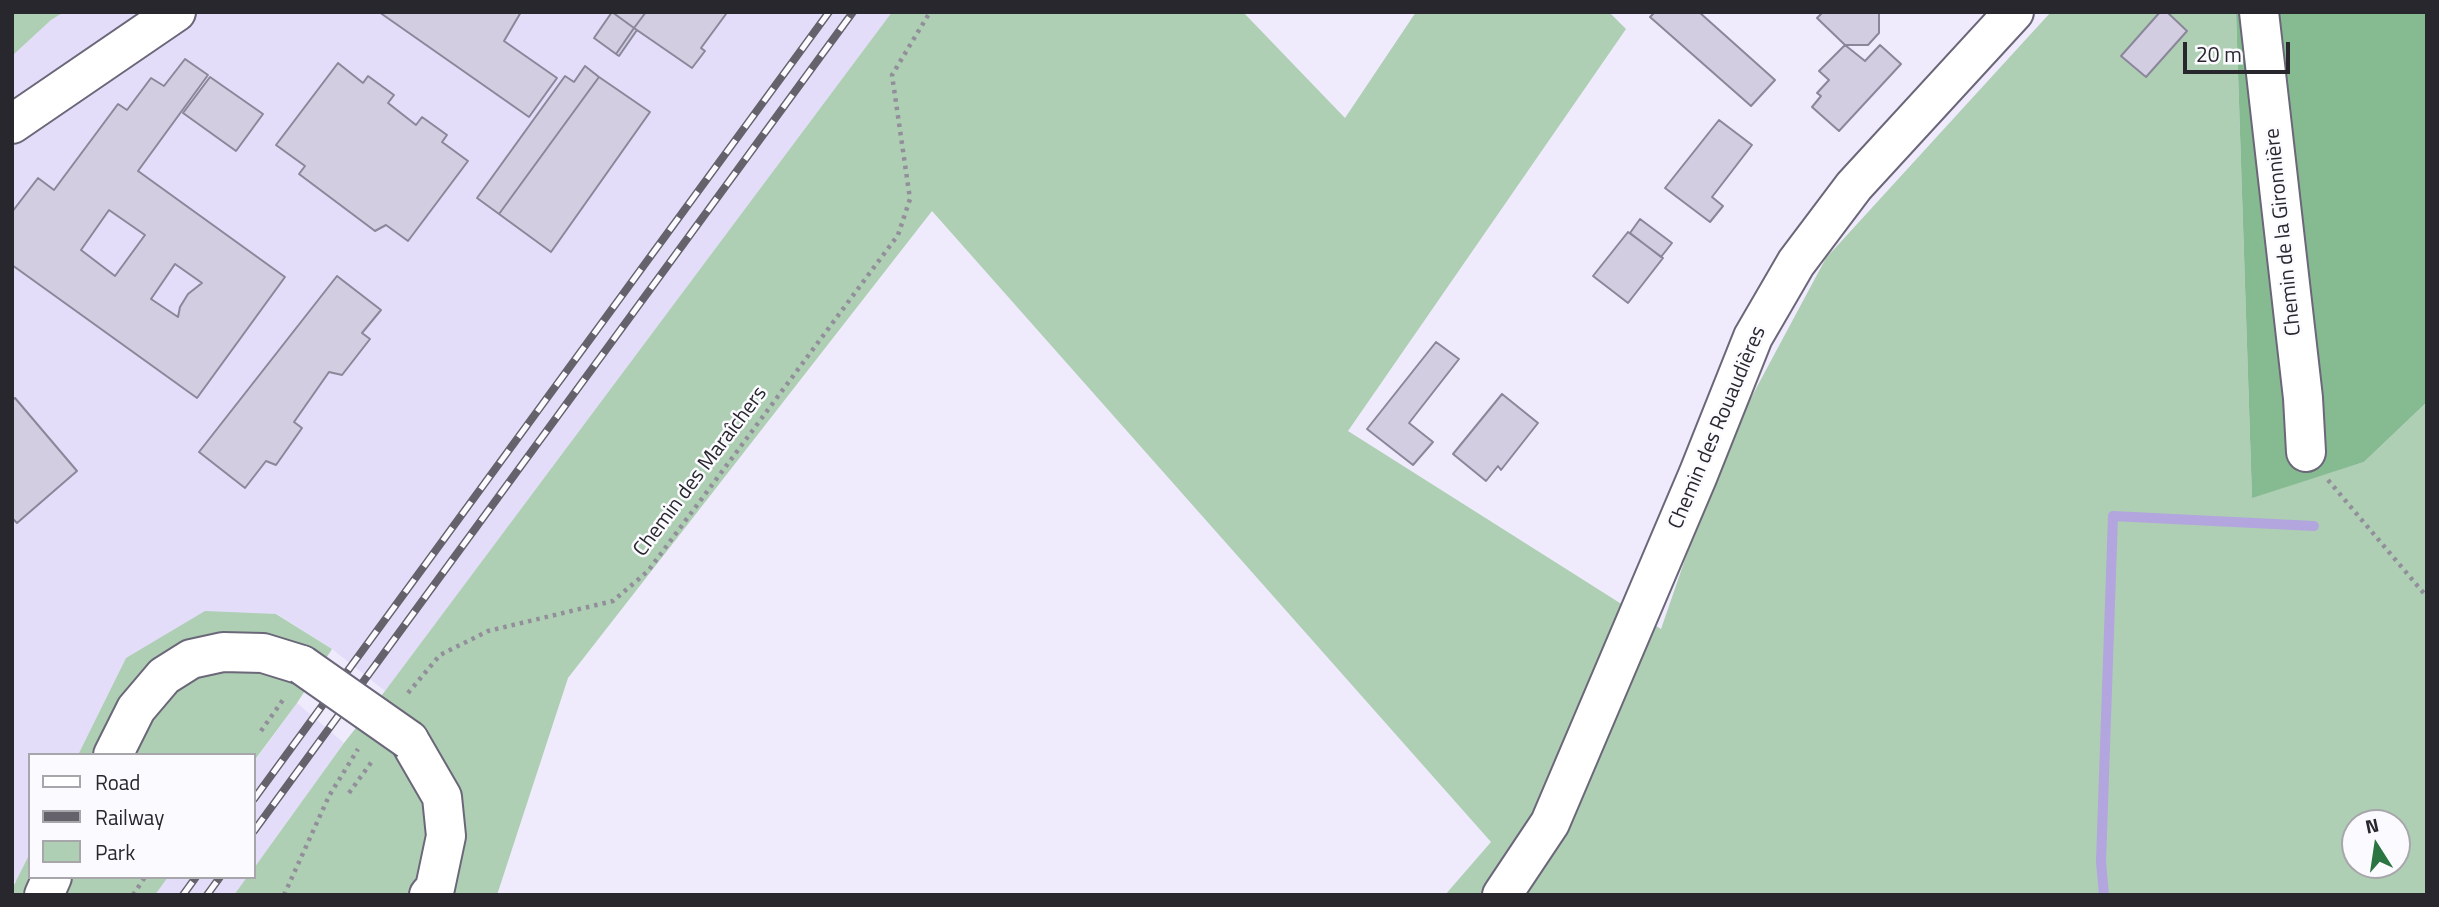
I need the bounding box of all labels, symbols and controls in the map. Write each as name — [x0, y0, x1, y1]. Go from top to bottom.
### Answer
scale bar — [2187, 28, 2294, 72]
text: 20 m — [2196, 38, 2242, 70]
street label: Chemin de la Gironnière — [2261, 127, 2307, 337]
street label: Chemin des Rouaudières — [1664, 323, 1772, 533]
street label: Chemin des Maraîchers — [629, 382, 773, 562]
legend — [28, 753, 256, 879]
text: Road — [95, 766, 140, 798]
text: Railway — [95, 801, 164, 833]
north arrow — [2341, 809, 2411, 879]
text: N — [2362, 809, 2381, 840]
text: Park — [95, 836, 135, 868]

